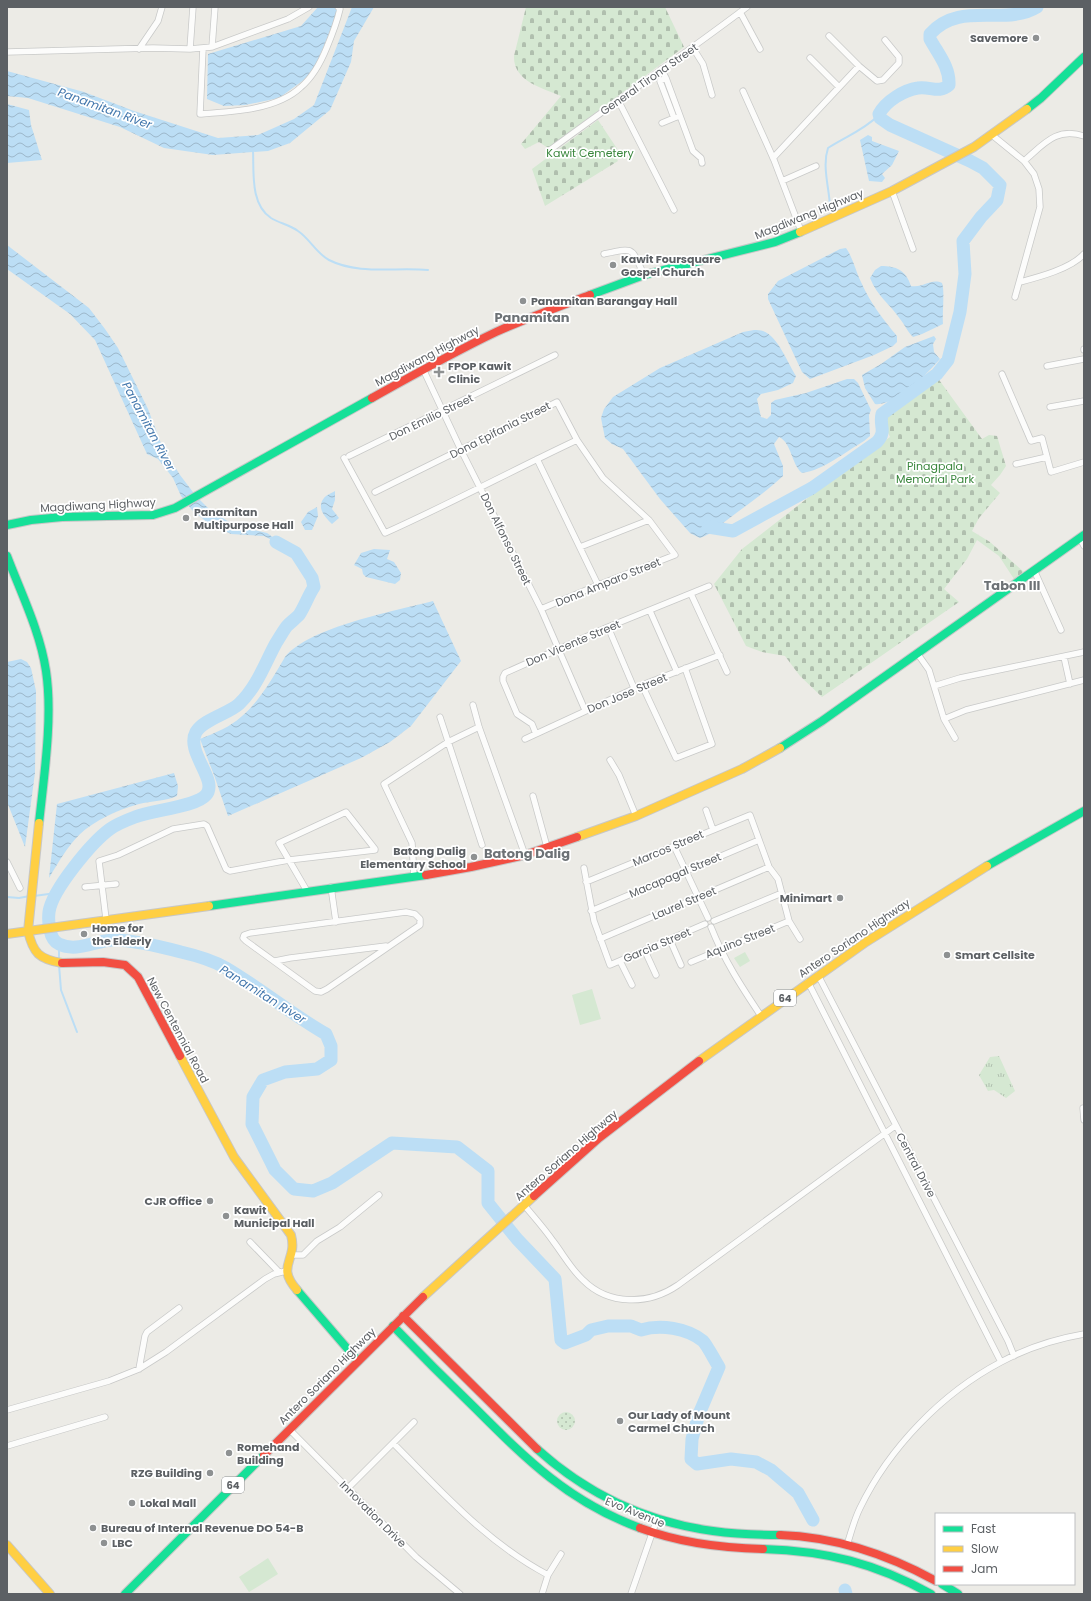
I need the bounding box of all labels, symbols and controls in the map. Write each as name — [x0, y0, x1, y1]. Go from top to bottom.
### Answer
place label: Savemore — [970, 30, 1028, 46]
marker: Savemore — [1031, 33, 1041, 43]
street label: General Tirona Street — [597, 39, 701, 119]
water label: Panamitan River — [56, 83, 155, 133]
park label: Kawit Cemetery — [546, 145, 634, 161]
street label: Magdiwang Highway — [752, 185, 866, 243]
place label: Kawit Foursquare Gospel Church — [621, 251, 721, 280]
marker: Kawit Foursquare Gospel Church — [608, 260, 618, 270]
place label: Panamitan Barangay Hall — [531, 293, 677, 309]
marker: Panamitan Barangay Hall — [518, 296, 528, 306]
district label: Panamitan — [495, 308, 570, 327]
street label: Magdiwang Highway — [372, 321, 483, 390]
place label: FPOP Kawit Clinic — [448, 358, 512, 387]
marker: FPOP Kawit Clinic — [433, 366, 445, 378]
water label: Panamitan River — [118, 378, 180, 474]
street label: Don Emilio Street — [386, 390, 476, 444]
street label: Dona Epifania Street — [447, 398, 553, 462]
park label: Pinagpala Memorial Park — [896, 458, 974, 487]
street label: Don Alfonso Street — [477, 490, 535, 588]
street label: Magdiwang Highway — [40, 494, 157, 516]
place label: Panamitan Multipurpose Hall — [194, 504, 294, 533]
marker: Panamitan Multipurpose Hall — [181, 513, 191, 523]
street label: Dona Amparo Street — [553, 554, 663, 610]
district label: Tabon III — [984, 576, 1040, 595]
street label: Don Vicente Street — [523, 616, 623, 670]
street label: Don Jose Street — [585, 669, 669, 717]
street label: Marcos Street — [630, 826, 706, 870]
place label: Batong Dalig Elementary School — [360, 843, 466, 872]
district label: Batong Dalig — [484, 844, 570, 863]
street label: Macapagal Street — [626, 848, 724, 902]
marker: Batong Dalig Elementary School — [469, 852, 479, 862]
street label: Laurel Street — [650, 882, 718, 924]
place label: Minimart — [780, 890, 833, 906]
marker: Minimart — [835, 893, 845, 903]
street label: Antero Soriano Highway — [795, 894, 914, 981]
place label: Home for the Elderly — [92, 920, 151, 949]
street label: Aquino Street — [703, 920, 777, 962]
street label: Garcia Street — [621, 924, 693, 966]
marker: Home for the Elderly — [79, 929, 89, 939]
place label: Smart Cellsite — [955, 947, 1035, 963]
marker: Smart Cellsite — [942, 950, 952, 960]
water label: Panamitan River — [217, 961, 310, 1028]
street label: New Centennial Road — [143, 974, 213, 1086]
road number: 64 — [774, 990, 796, 1006]
street label: Antero Soriano Highway — [511, 1105, 622, 1204]
street label: Central Drive — [892, 1130, 940, 1200]
place label: CJR Office — [145, 1193, 202, 1209]
marker: CJR Office — [205, 1196, 215, 1206]
place label: Kawit Municipal Hall — [234, 1202, 315, 1231]
marker: Kawit Municipal Hall — [221, 1211, 231, 1221]
street label: Antero Soriano Highway — [275, 1323, 380, 1428]
place label: Our Lady of Mount Carmel Church — [628, 1407, 731, 1436]
marker: Our Lady of Mount Carmel Church — [615, 1416, 625, 1426]
place label: Romehand Building — [237, 1439, 299, 1468]
marker: Romehand Building — [224, 1448, 234, 1458]
place label: RZG Building — [131, 1465, 202, 1481]
marker: RZG Building — [205, 1468, 215, 1478]
road number: 64 — [222, 1477, 244, 1493]
street label: Innovation Drive — [336, 1477, 410, 1551]
street label: Evo Avenue — [603, 1493, 667, 1531]
place label: Lokal Mall — [140, 1495, 196, 1511]
marker: Lokal Mall — [127, 1498, 137, 1508]
legend — [935, 1513, 1075, 1585]
place label: Bureau of Internal Revenue DO 54-B — [101, 1520, 303, 1536]
text: Fast — [971, 1520, 996, 1537]
marker: Bureau of Internal Revenue DO 54-B — [88, 1523, 98, 1533]
place label: LBC — [112, 1535, 133, 1551]
marker: LBC — [99, 1538, 109, 1548]
text: Slow — [971, 1540, 999, 1557]
text: Jam — [971, 1560, 998, 1577]

